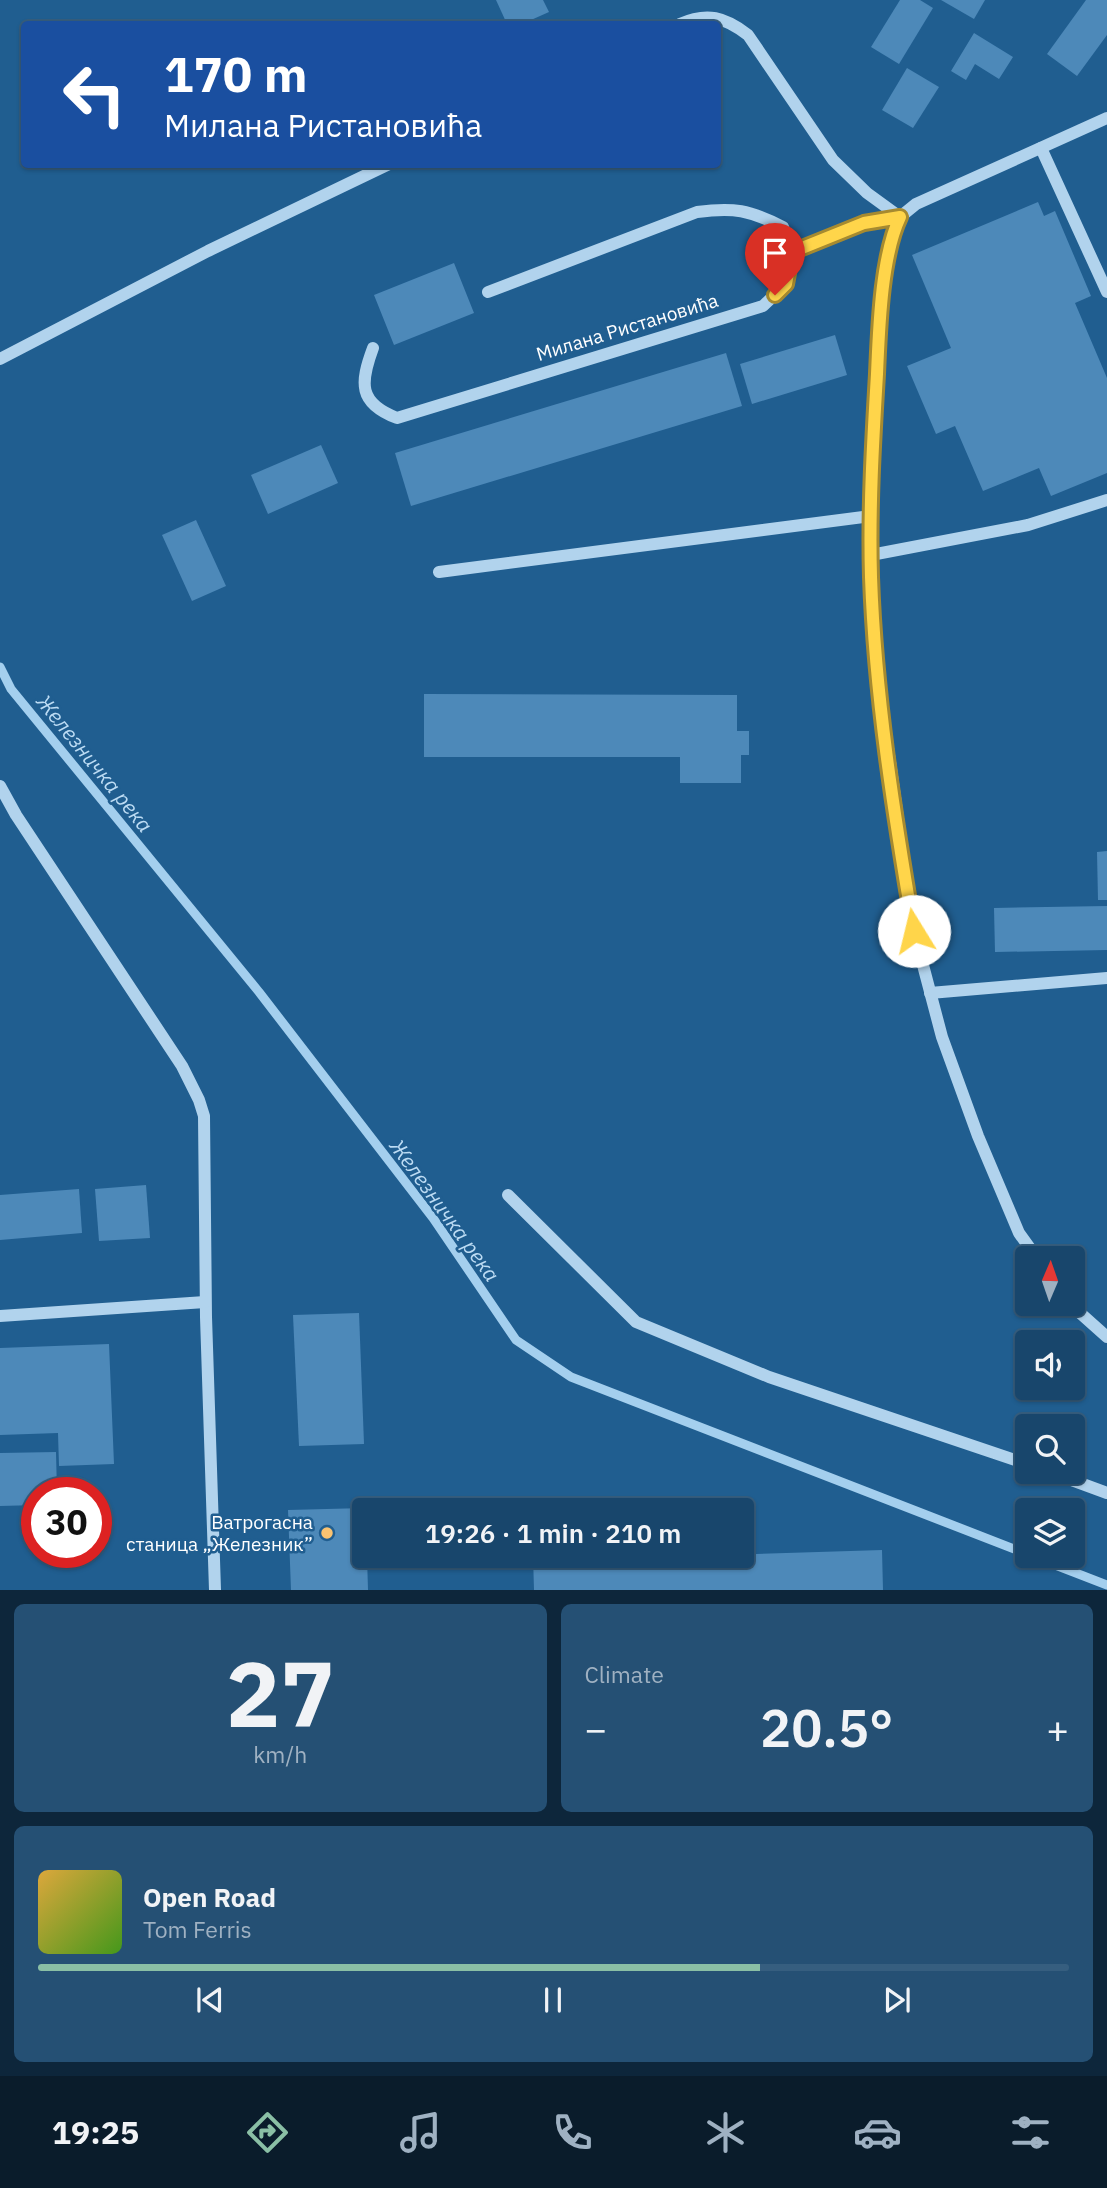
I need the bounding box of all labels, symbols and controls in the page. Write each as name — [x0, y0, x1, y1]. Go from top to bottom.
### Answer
text: 170 m — [164, 42, 308, 105]
icon: left — [49, 49, 140, 140]
text: Милана Ристановића — [164, 104, 482, 146]
pin — [745, 223, 805, 295]
icon: arrive — [756, 234, 794, 272]
street label: Милана Ристановића — [533, 288, 721, 366]
water label: Железничка река — [30, 687, 159, 838]
position arrow — [877, 894, 951, 968]
water label: Железничка река — [383, 1132, 506, 1287]
north arrow — [1015, 1246, 1085, 1316]
map controls — [1015, 1246, 1085, 1568]
button: sound — [1015, 1330, 1085, 1400]
button: search — [1015, 1414, 1085, 1484]
speed limit sign: 30 — [21, 1477, 112, 1568]
button: layers — [1015, 1498, 1085, 1568]
place label: Ватрогасна станица „Железник” — [126, 1510, 313, 1556]
text: 19:26 · 1 min · 210 m — [425, 1516, 681, 1550]
marker: Ватрогасна станица „Железник” — [319, 1525, 335, 1541]
text: 27 — [226, 1634, 335, 1752]
text: Climate — [585, 1659, 664, 1689]
text: 20.5° — [760, 1694, 894, 1761]
text: − — [585, 1704, 607, 1753]
text: + — [1046, 1704, 1069, 1753]
text: km/h — [253, 1739, 307, 1769]
text: Open Road — [143, 1880, 276, 1914]
text: Tom Ferris — [143, 1914, 252, 1944]
icon: previous — [191, 1981, 229, 2019]
icon: pause — [534, 1981, 572, 2019]
icon: next — [878, 1981, 916, 2019]
icon: directions — [243, 2108, 292, 2157]
icon: music — [396, 2108, 445, 2157]
icon: phone — [548, 2108, 597, 2157]
icon: climate — [701, 2108, 750, 2157]
icon: car — [853, 2108, 902, 2157]
icon: filters — [1006, 2108, 1055, 2157]
text: 19:25 — [52, 2111, 139, 2153]

